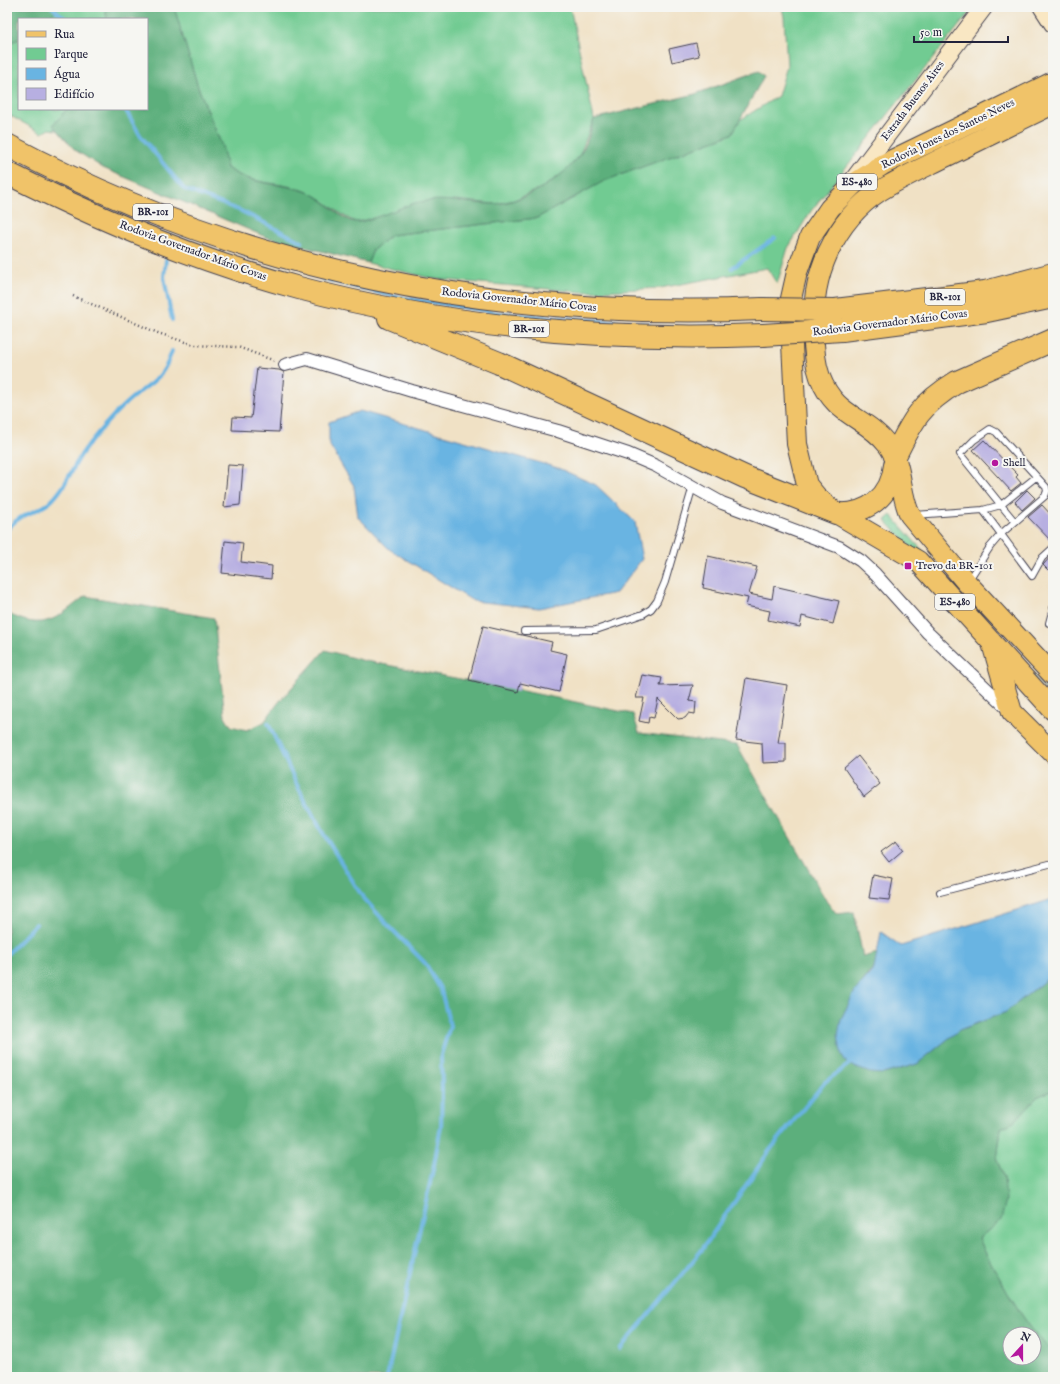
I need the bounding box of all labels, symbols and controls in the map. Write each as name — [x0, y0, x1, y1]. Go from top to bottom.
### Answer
legend — [18, 18, 148, 110]
scale bar — [914, 18, 1008, 44]
text: 50 m — [920, 25, 942, 40]
text: Rua — [54, 27, 75, 42]
text: Parque — [54, 47, 89, 63]
street label: Estrada Buenos Aires — [878, 58, 948, 144]
text: Água — [53, 66, 81, 82]
text: Edifício — [54, 87, 95, 102]
street label: Rodovia Jones dos Santos Neves — [879, 96, 1017, 172]
road number: ES-480 — [837, 174, 877, 190]
road number: BR-101 — [133, 204, 173, 220]
street label: Rodovia Governador Mário Covas — [117, 218, 269, 284]
street label: Rodovia Governador Mário Covas — [441, 285, 597, 315]
road number: BR-101 — [925, 289, 965, 305]
street label: Rodovia Governador Mário Covas — [812, 307, 968, 339]
road number: BR-101 — [509, 321, 549, 337]
place label: Shell — [1003, 456, 1026, 470]
marker: Shell — [990, 458, 1000, 468]
place label: Trevo da BR-101 — [916, 559, 992, 573]
marker: Trevo da BR-101 — [903, 561, 913, 571]
road number: ES-480 — [935, 594, 975, 610]
north arrow — [1002, 1326, 1042, 1366]
text: N — [1017, 1329, 1033, 1346]

